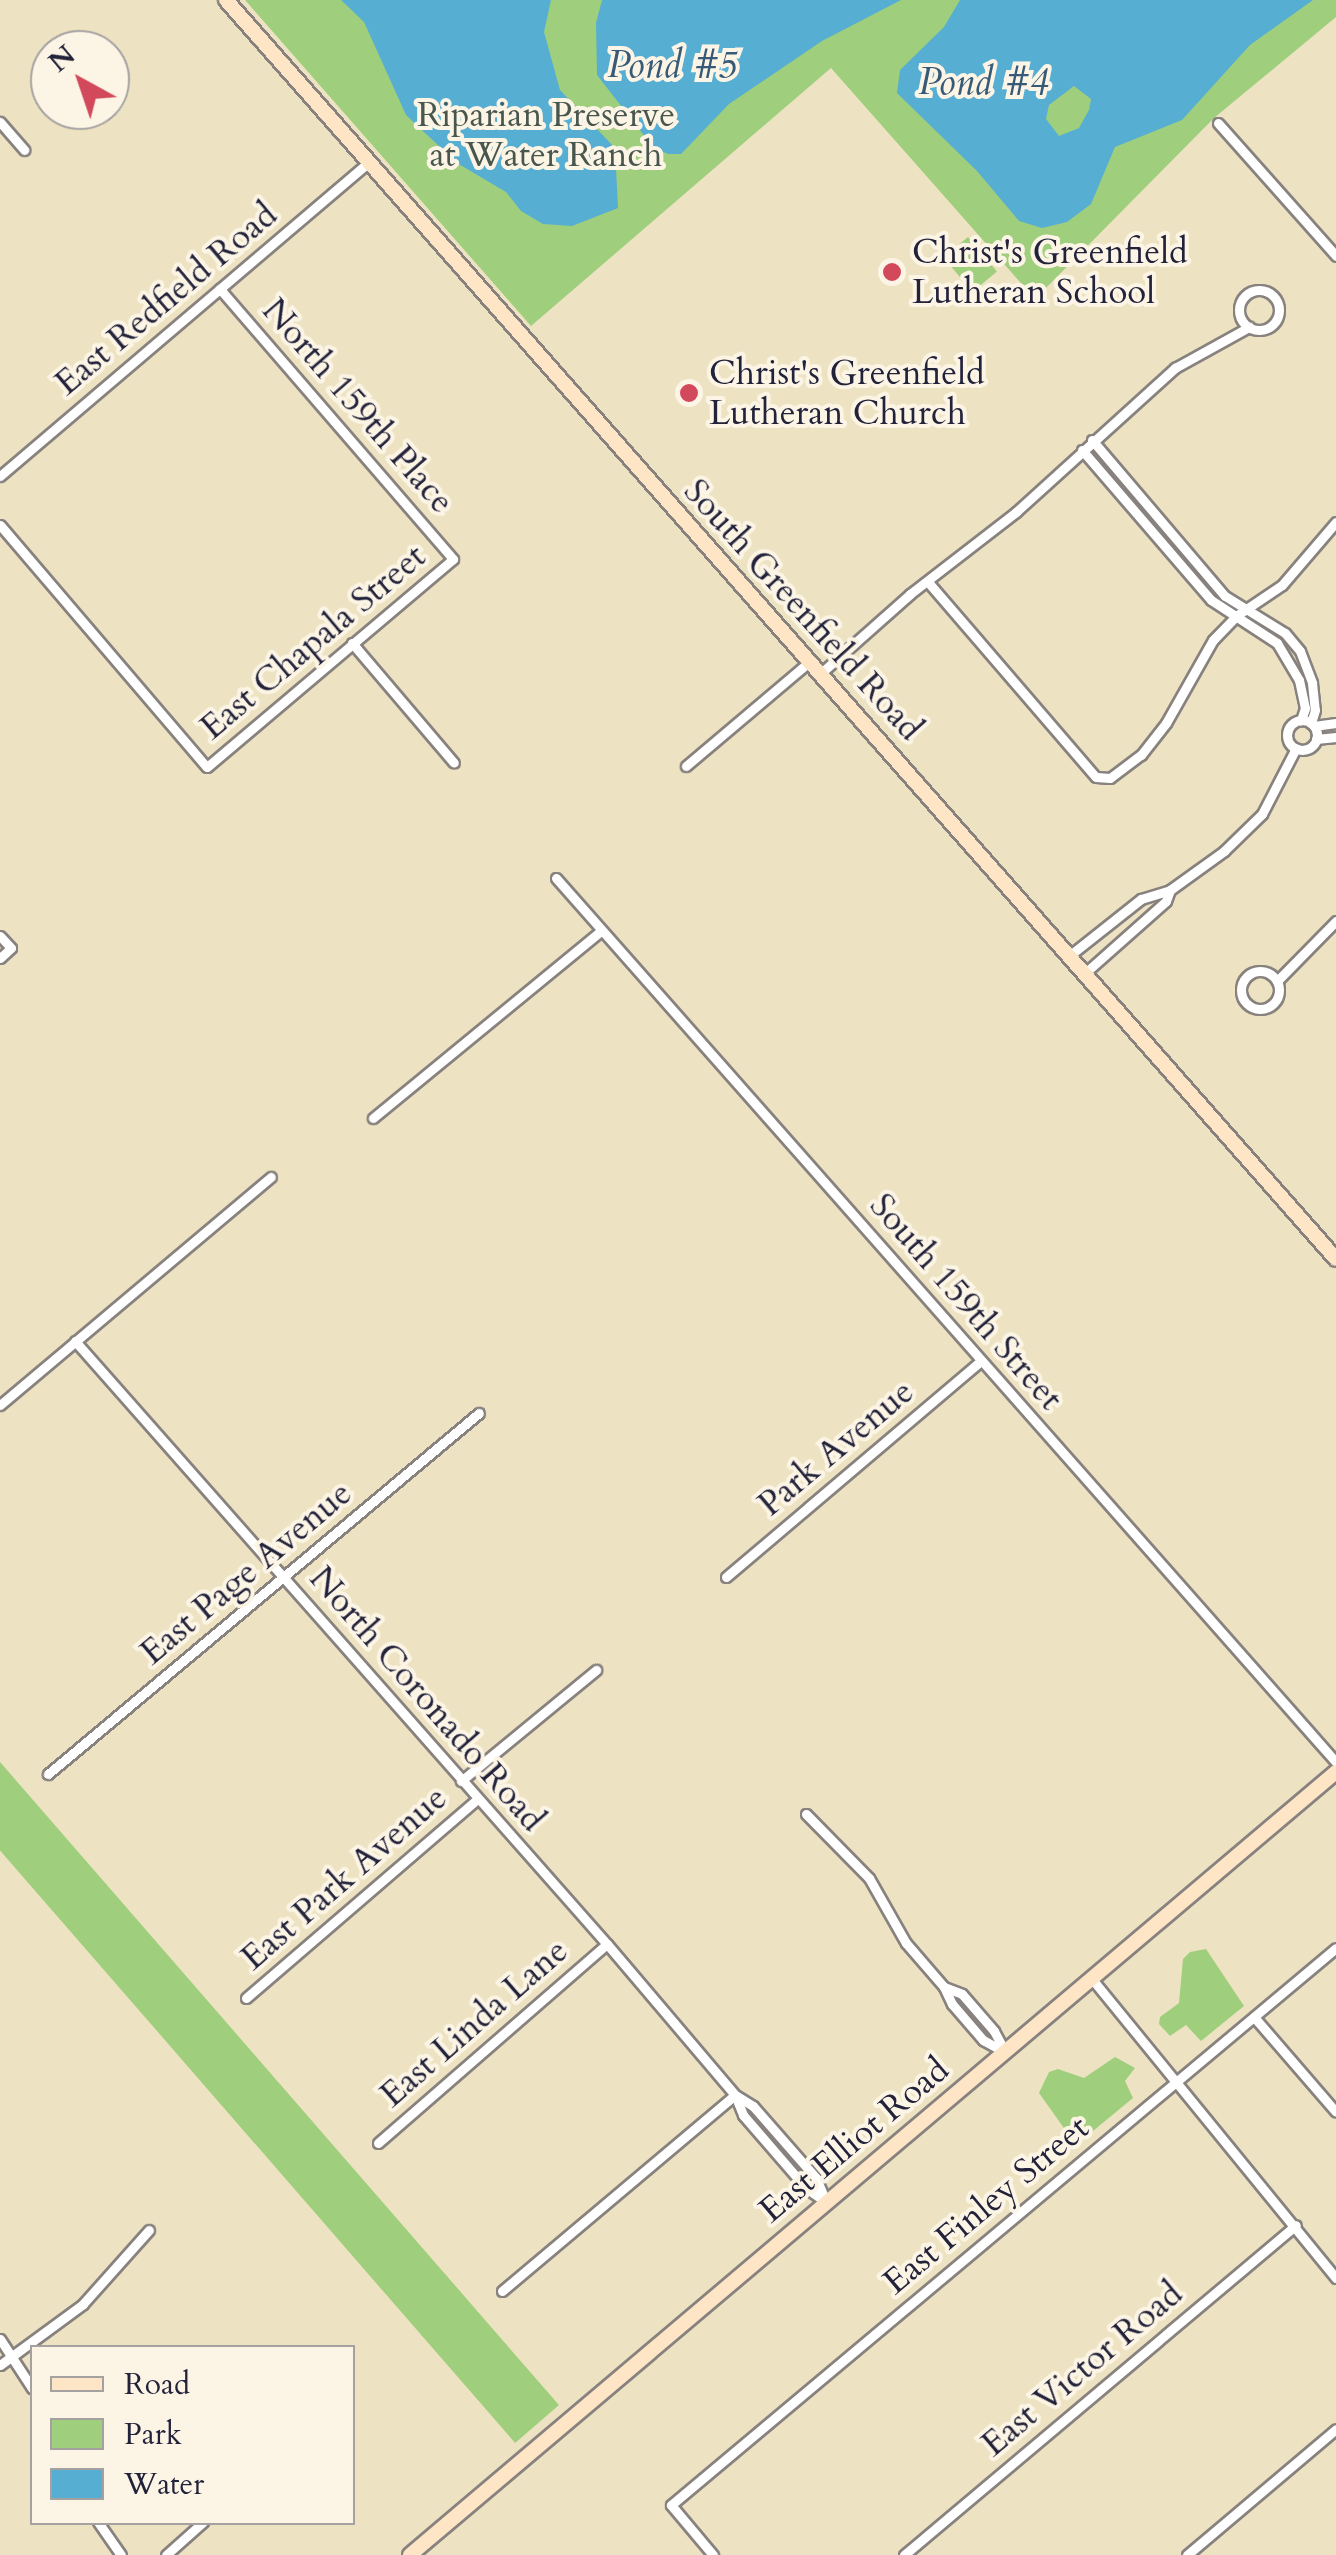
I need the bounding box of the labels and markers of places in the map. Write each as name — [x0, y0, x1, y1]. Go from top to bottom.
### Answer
place label: Christ's Greenfield Lutheran School — [912, 231, 1188, 313]
marker: Christ's Greenfield Lutheran School — [881, 261, 903, 283]
place label: Christ's Greenfield Lutheran Church — [709, 352, 985, 434]
marker: Christ's Greenfield Lutheran Church — [678, 382, 700, 404]

